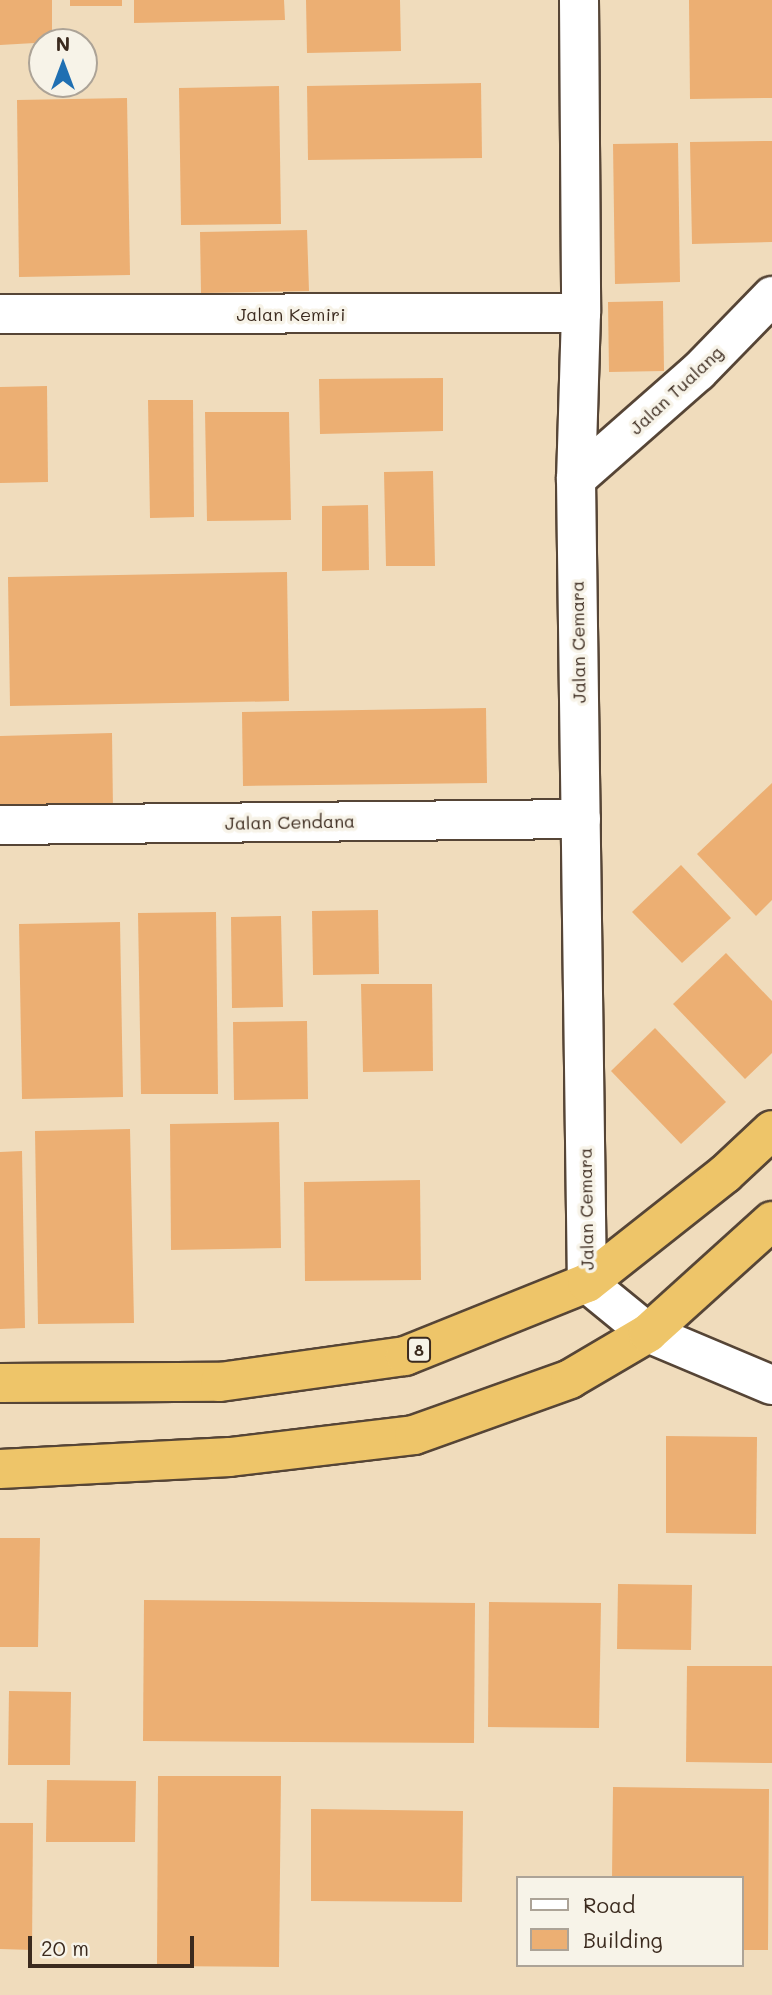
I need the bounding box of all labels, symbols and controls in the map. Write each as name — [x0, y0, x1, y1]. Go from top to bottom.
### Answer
north arrow — [28, 28, 98, 98]
text: N — [56, 31, 70, 56]
street label: Jalan Kemiri — [236, 303, 346, 325]
street label: Jalan Tualang — [625, 341, 727, 439]
street label: Jalan Cemara — [566, 581, 590, 703]
street label: Jalan Cendana — [225, 810, 355, 834]
street label: Jalan Cemara — [574, 1148, 598, 1270]
road number: 8 — [407, 1338, 431, 1362]
legend — [516, 1876, 744, 1967]
text: Road — [583, 1891, 635, 1918]
scale bar — [32, 1922, 198, 1966]
text: Building — [583, 1926, 663, 1953]
text: 20 m — [41, 1934, 89, 1961]

